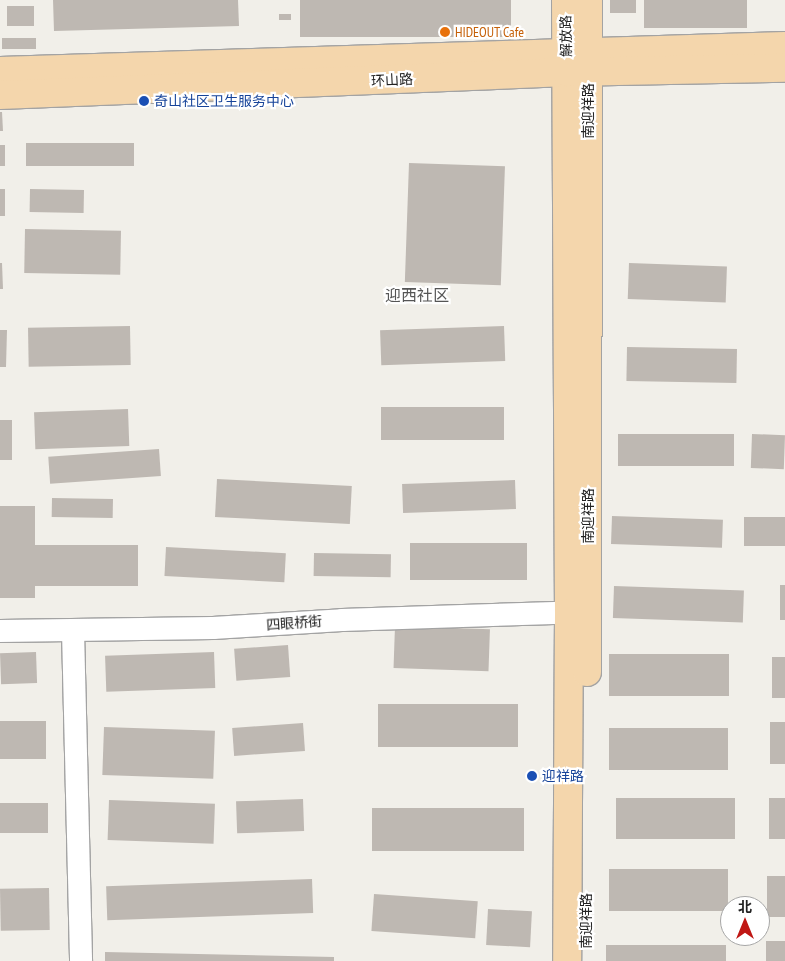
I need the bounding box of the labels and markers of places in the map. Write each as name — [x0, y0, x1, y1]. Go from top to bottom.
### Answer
place label: HIDEOUT Cafe — [455, 24, 524, 40]
marker: HIDEOUT Cafe — [439, 26, 451, 38]
place label: 奇山社区卫生服务中心 — [154, 93, 294, 109]
marker: 奇山社区卫生服务中心 — [138, 95, 150, 107]
place label: 迎祥路 — [542, 768, 584, 784]
marker: 迎祥路 — [526, 770, 538, 782]

